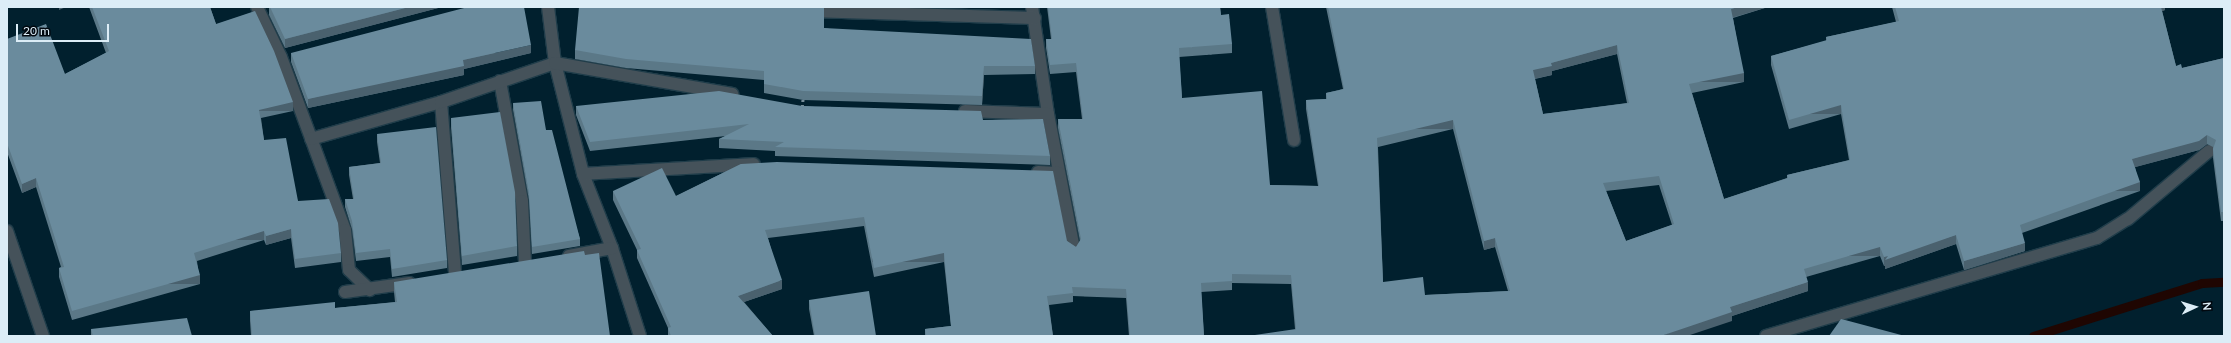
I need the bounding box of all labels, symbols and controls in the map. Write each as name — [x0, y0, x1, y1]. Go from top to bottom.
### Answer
scale bar — [18, 16, 111, 42]
text: 20 m — [23, 23, 50, 38]
north arrow — [2175, 287, 2215, 327]
text: N — [2201, 301, 2214, 311]

